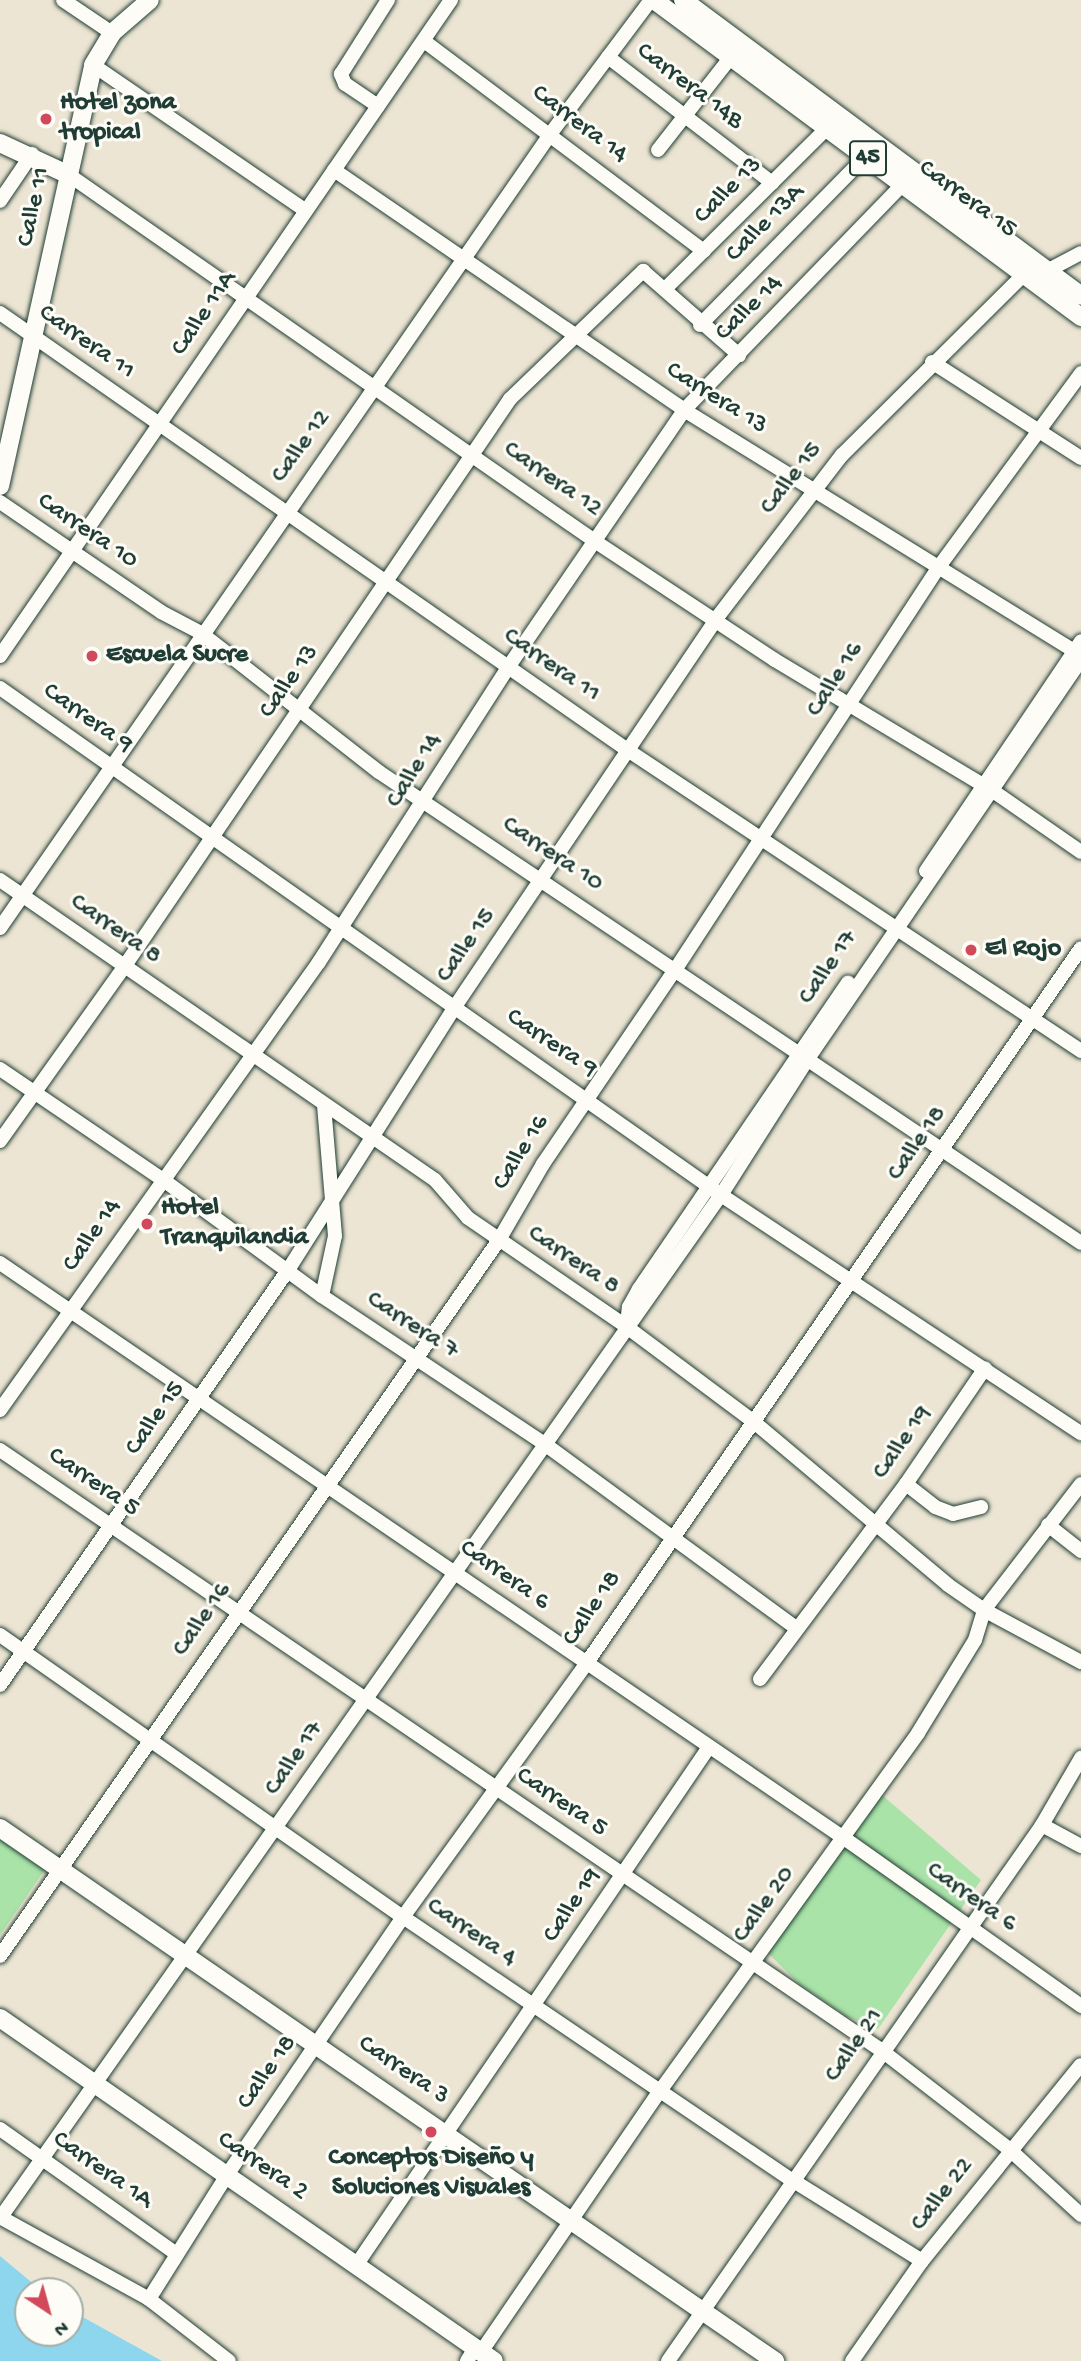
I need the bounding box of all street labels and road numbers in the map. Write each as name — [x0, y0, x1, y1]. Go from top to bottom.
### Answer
street label: Carrera 14B — [629, 37, 749, 137]
street label: Carrera 14 — [525, 79, 633, 171]
road number: 45 — [849, 138, 887, 178]
street label: Calle 13 — [688, 150, 770, 232]
street label: Carrera 15 — [912, 154, 1022, 246]
street label: Calle 11 — [11, 164, 59, 250]
street label: Calle 13A — [720, 178, 812, 270]
street label: Calle 11A — [165, 266, 245, 362]
street label: Calle 14 — [710, 269, 790, 349]
street label: Carrera 11 — [32, 298, 140, 388]
street label: Carrera 13 — [659, 356, 773, 442]
street label: Calle 12 — [265, 404, 339, 490]
street label: Carrera 12 — [497, 435, 607, 525]
street label: Calle 15 — [754, 436, 830, 522]
street label: Carrera 10 — [30, 487, 144, 577]
street label: Carrera 11 — [497, 621, 605, 711]
street label: Calle 16 — [800, 637, 872, 723]
street label: Calle 13 — [253, 639, 327, 725]
street label: Carrera 9 — [36, 677, 138, 761]
street label: Calle 14 — [380, 728, 450, 814]
street label: Carrera 10 — [495, 810, 609, 900]
street label: Carrera 8 — [63, 887, 167, 973]
street label: Calle 15 — [430, 903, 504, 989]
street label: Calle 17 — [792, 925, 866, 1011]
street label: Carrera 9 — [500, 1002, 602, 1086]
street label: Calle 18 — [881, 1101, 955, 1187]
street label: Calle 16 — [487, 1109, 557, 1197]
street label: Calle 14 — [57, 1193, 129, 1279]
street label: Carrera 8 — [521, 1219, 625, 1303]
street label: Carrera 7 — [360, 1285, 464, 1367]
street label: Calle 15 — [119, 1376, 193, 1462]
street label: Calle 19 — [866, 1400, 940, 1486]
street label: Carrera 5 — [41, 1441, 145, 1525]
street label: Carrera 6 — [453, 1534, 555, 1618]
street label: Calle 18 — [556, 1565, 630, 1653]
street label: Calle 16 — [166, 1577, 240, 1663]
street label: Calle 17 — [258, 1716, 332, 1802]
street label: Carrera 5 — [509, 1761, 613, 1845]
street label: Carrera 6 — [920, 1856, 1022, 1940]
street label: Calle 20 — [727, 1861, 803, 1949]
street label: Calle 19 — [537, 1863, 609, 1949]
street label: Carrera 4 — [420, 1891, 522, 1975]
street label: Calle 21 — [818, 2003, 892, 2089]
street label: Carrera 3 — [351, 2029, 455, 2113]
street label: Calle 18 — [231, 2030, 305, 2116]
street label: Carrera 1A — [46, 2125, 158, 2217]
street label: Carrera 2 — [211, 2125, 313, 2209]
street label: Calle 22 — [905, 2152, 981, 2238]

